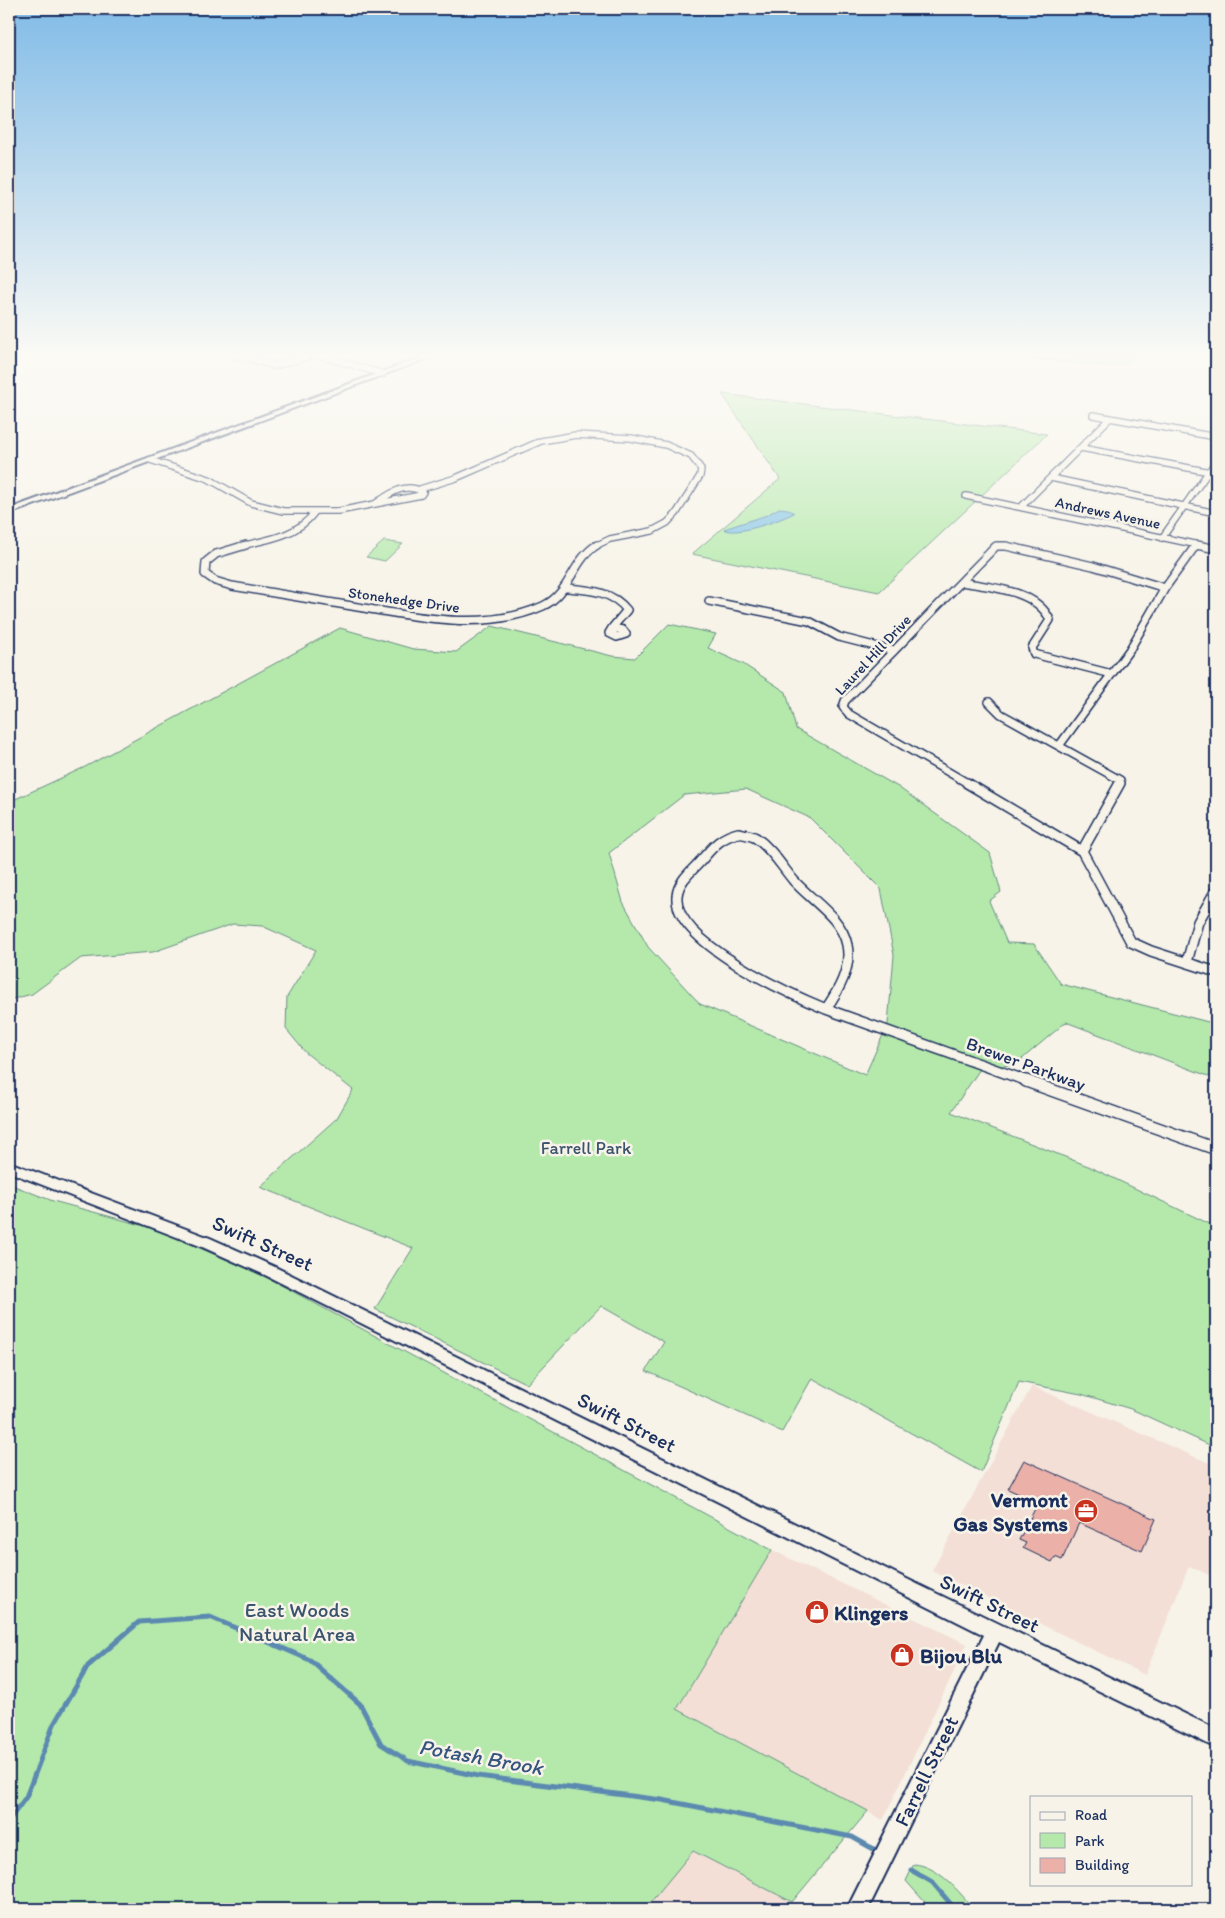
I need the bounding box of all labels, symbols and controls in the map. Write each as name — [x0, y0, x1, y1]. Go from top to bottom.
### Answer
street label: Andrews Avenue — [1054, 493, 1162, 533]
street label: Stonehedge Drive — [347, 583, 461, 617]
street label: Laurel Hill Drive — [831, 611, 915, 699]
street label: Brewer Parkway — [963, 1032, 1089, 1096]
park label: Farrell Park — [541, 1137, 632, 1159]
street label: Swift Street — [209, 1210, 317, 1276]
street label: Swift Street — [573, 1386, 681, 1458]
place label: Vermont Gas Systems — [953, 1487, 1068, 1537]
office icon: Vermont Gas Systems — [1073, 1498, 1099, 1524]
street label: Swift Street — [936, 1568, 1044, 1638]
park label: East Woods Natural Area — [239, 1597, 355, 1646]
shop icon: Klingers — [804, 1599, 830, 1625]
place label: Klingers — [834, 1600, 908, 1626]
shop icon: Bijou Blu — [889, 1642, 915, 1668]
place label: Bijou Blu — [920, 1643, 1002, 1669]
street label: Farrell Street — [889, 1712, 964, 1830]
water label: Potash Brook — [417, 1733, 547, 1781]
legend — [1030, 1796, 1192, 1886]
text: Road — [1075, 1806, 1108, 1824]
text: Park — [1075, 1832, 1105, 1850]
text: Building — [1075, 1856, 1129, 1874]

